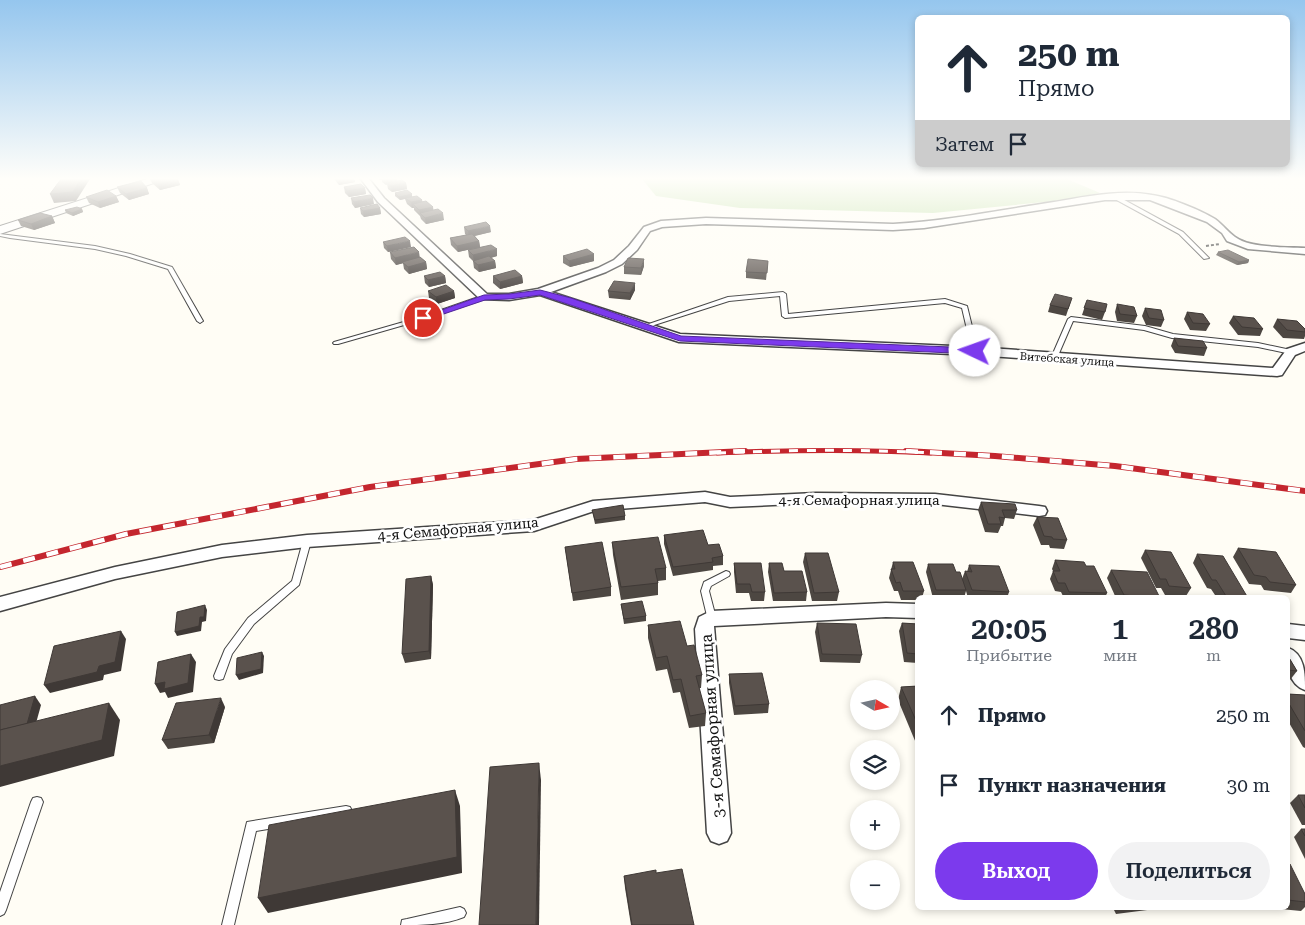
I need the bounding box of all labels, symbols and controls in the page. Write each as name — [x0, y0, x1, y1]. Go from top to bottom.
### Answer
text: 250 m — [1018, 34, 1119, 75]
icon: ahead — [935, 35, 1000, 100]
text: Прямо — [1018, 76, 1094, 101]
icon: arrive — [1004, 130, 1032, 158]
text: Затем — [935, 133, 994, 156]
pin — [402, 297, 444, 339]
icon: arrive — [409, 304, 437, 332]
position arrow — [948, 324, 1000, 376]
street label: Витебская улица — [1019, 350, 1115, 369]
street label: 4-я Семафорная улица — [778, 492, 940, 508]
street label: 4-я Семафорная улица — [377, 514, 539, 544]
text: 20:05 — [971, 611, 1047, 646]
text: 1 — [1112, 611, 1129, 646]
text: 280 — [1188, 611, 1239, 646]
street label: 3-я Семафорная улица — [697, 633, 728, 819]
text: Прибытие — [966, 646, 1052, 665]
text: мин — [1103, 646, 1137, 665]
text: m — [1206, 646, 1221, 665]
north arrow — [850, 680, 900, 730]
map controls — [850, 680, 900, 910]
icon: ahead — [935, 701, 963, 729]
text: Прямо — [978, 704, 1046, 727]
text: 250 m — [1216, 704, 1270, 727]
button: layers — [850, 740, 900, 790]
icon: arrive — [935, 771, 963, 799]
text: Пункт назначения — [978, 774, 1166, 797]
text: 30 m — [1227, 774, 1270, 797]
button: + — [850, 800, 900, 850]
button: Выход — [935, 842, 1098, 900]
button: Поделиться — [1108, 842, 1270, 900]
button: − — [850, 860, 900, 910]

